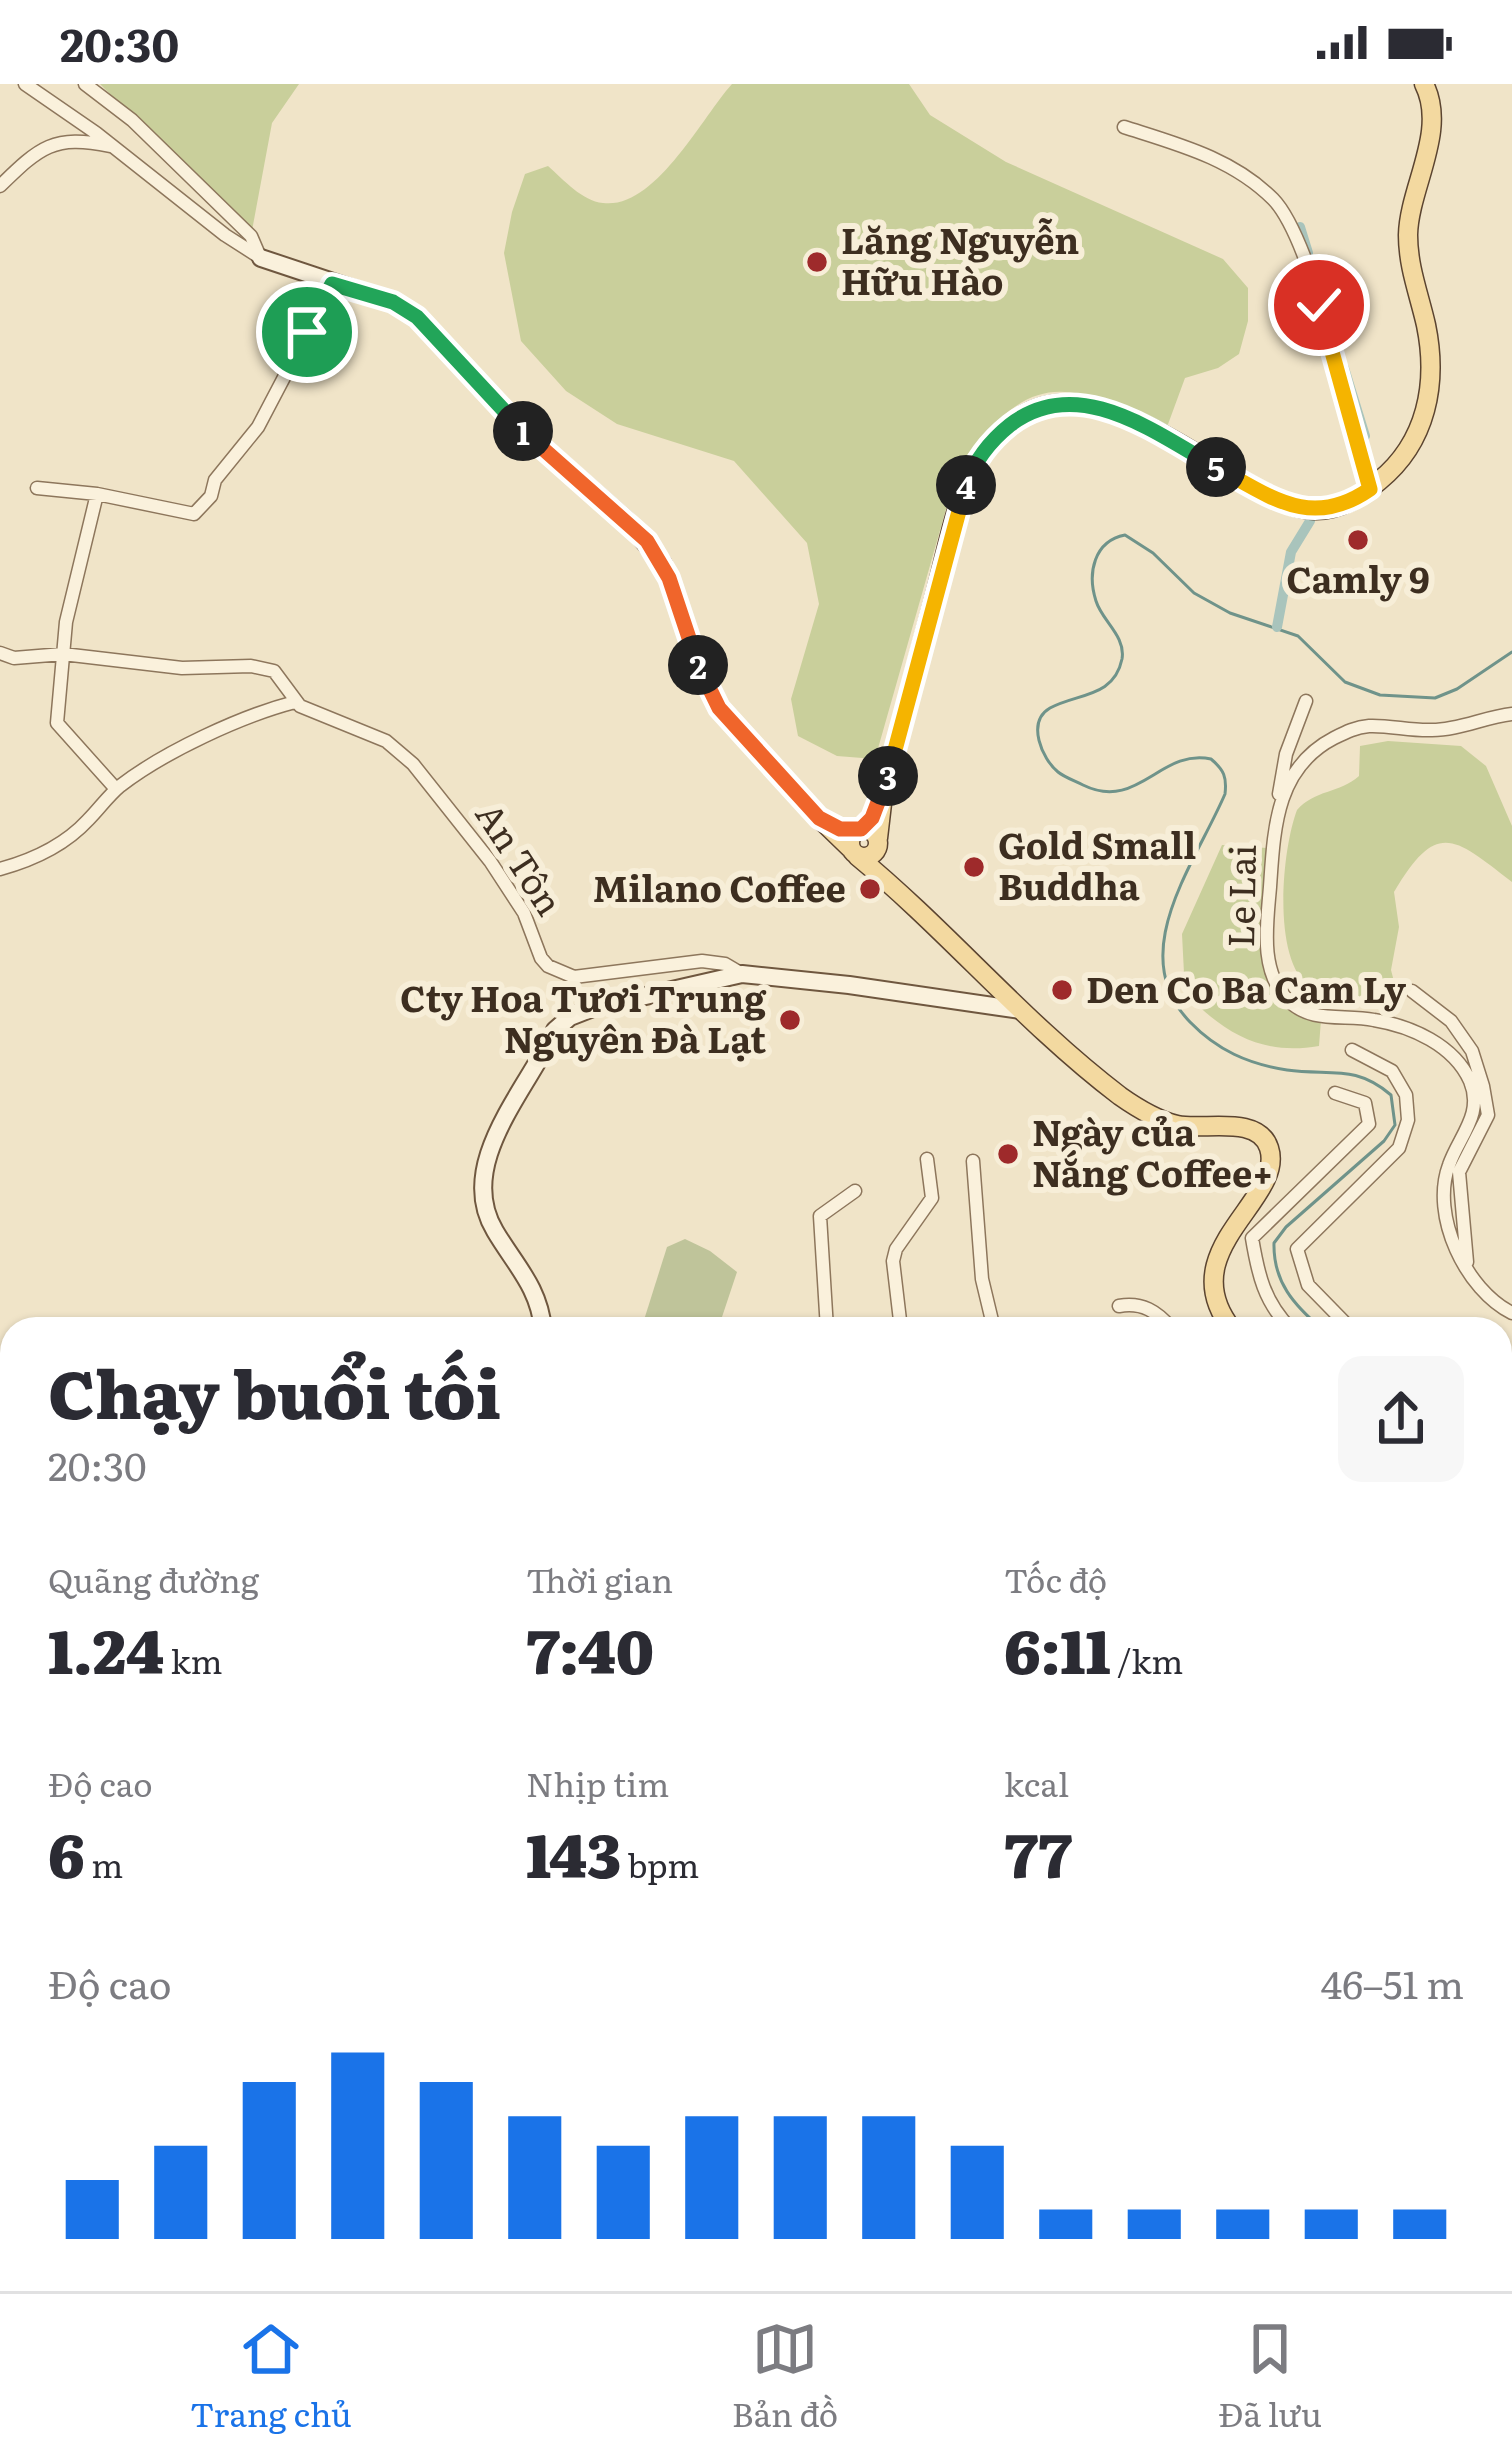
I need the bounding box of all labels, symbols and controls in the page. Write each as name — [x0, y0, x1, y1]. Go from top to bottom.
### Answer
text: 20:30 — [60, 9, 179, 76]
place label: Lăng Nguyễn Hữu Hào — [841, 212, 1079, 306]
marker: Lăng Nguyễn Hữu Hào — [804, 249, 830, 275]
pin — [1268, 254, 1370, 356]
icon: check — [1286, 272, 1352, 338]
pin — [256, 281, 358, 383]
icon: arrive — [274, 299, 340, 365]
pin: 1 — [493, 401, 553, 461]
text: 1 — [516, 406, 530, 455]
pin: 5 — [1186, 437, 1246, 497]
text: 5 — [1207, 442, 1225, 491]
pin: 4 — [936, 455, 996, 515]
text: 4 — [956, 460, 976, 509]
marker: Camly 9 — [1345, 527, 1371, 553]
place label: Camly 9 — [1286, 551, 1430, 604]
pin: 2 — [668, 635, 728, 695]
text: 2 — [689, 640, 707, 689]
pin: 3 — [858, 746, 918, 806]
text: 3 — [879, 751, 897, 800]
street label: An Tôn — [465, 791, 577, 925]
place label: Gold Small Buddha — [998, 817, 1196, 911]
street label: Le Lai — [1212, 844, 1267, 948]
marker: Gold Small Buddha — [961, 854, 987, 880]
place label: Milano Coffee — [593, 860, 846, 913]
marker: Milano Coffee — [857, 876, 883, 902]
place label: Den Co Ba Cam Ly — [1086, 961, 1406, 1014]
place label: Cty Hoa Tươi Trung Nguyên Đà Lạt — [400, 970, 767, 1064]
marker: Den Co Ba Cam Ly — [1049, 977, 1075, 1003]
marker: Cty Hoa Tươi Trung Nguyên Đà Lạt — [777, 1007, 803, 1033]
place label: Ngày của Nắng Coffee+ — [1032, 1104, 1273, 1198]
marker: Ngày của Nắng Coffee+ — [995, 1141, 1021, 1167]
text: Chạy buổi tối — [48, 1341, 501, 1439]
button: share — [1338, 1356, 1464, 1482]
text: 20:30 — [48, 1435, 147, 1493]
text: Quãng đường — [48, 1554, 259, 1603]
text: Thời gian — [526, 1554, 673, 1603]
text: Tốc độ — [1004, 1554, 1107, 1603]
text: 1.24 — [48, 1603, 164, 1692]
text: 7:40 — [526, 1603, 654, 1692]
text: 6:11 — [1004, 1603, 1111, 1692]
text: km — [164, 1635, 223, 1684]
text: /km — [1111, 1635, 1183, 1684]
text: Độ cao — [48, 1758, 153, 1807]
text: Nhịp tim — [526, 1758, 669, 1807]
text: kcal — [1004, 1758, 1069, 1807]
text: 6 — [48, 1807, 85, 1896]
text: 143 — [526, 1807, 621, 1896]
text: 77 — [1004, 1807, 1072, 1896]
text: m — [85, 1839, 123, 1888]
text: bpm — [621, 1839, 699, 1888]
text: Độ cao — [48, 1953, 172, 2011]
text: 46–51 m — [1321, 1953, 1464, 2011]
tab: Trang chủ — [190, 2316, 352, 2437]
tab: Bản đồ — [732, 2316, 838, 2437]
tab: Đã lưu — [1218, 2316, 1322, 2437]

